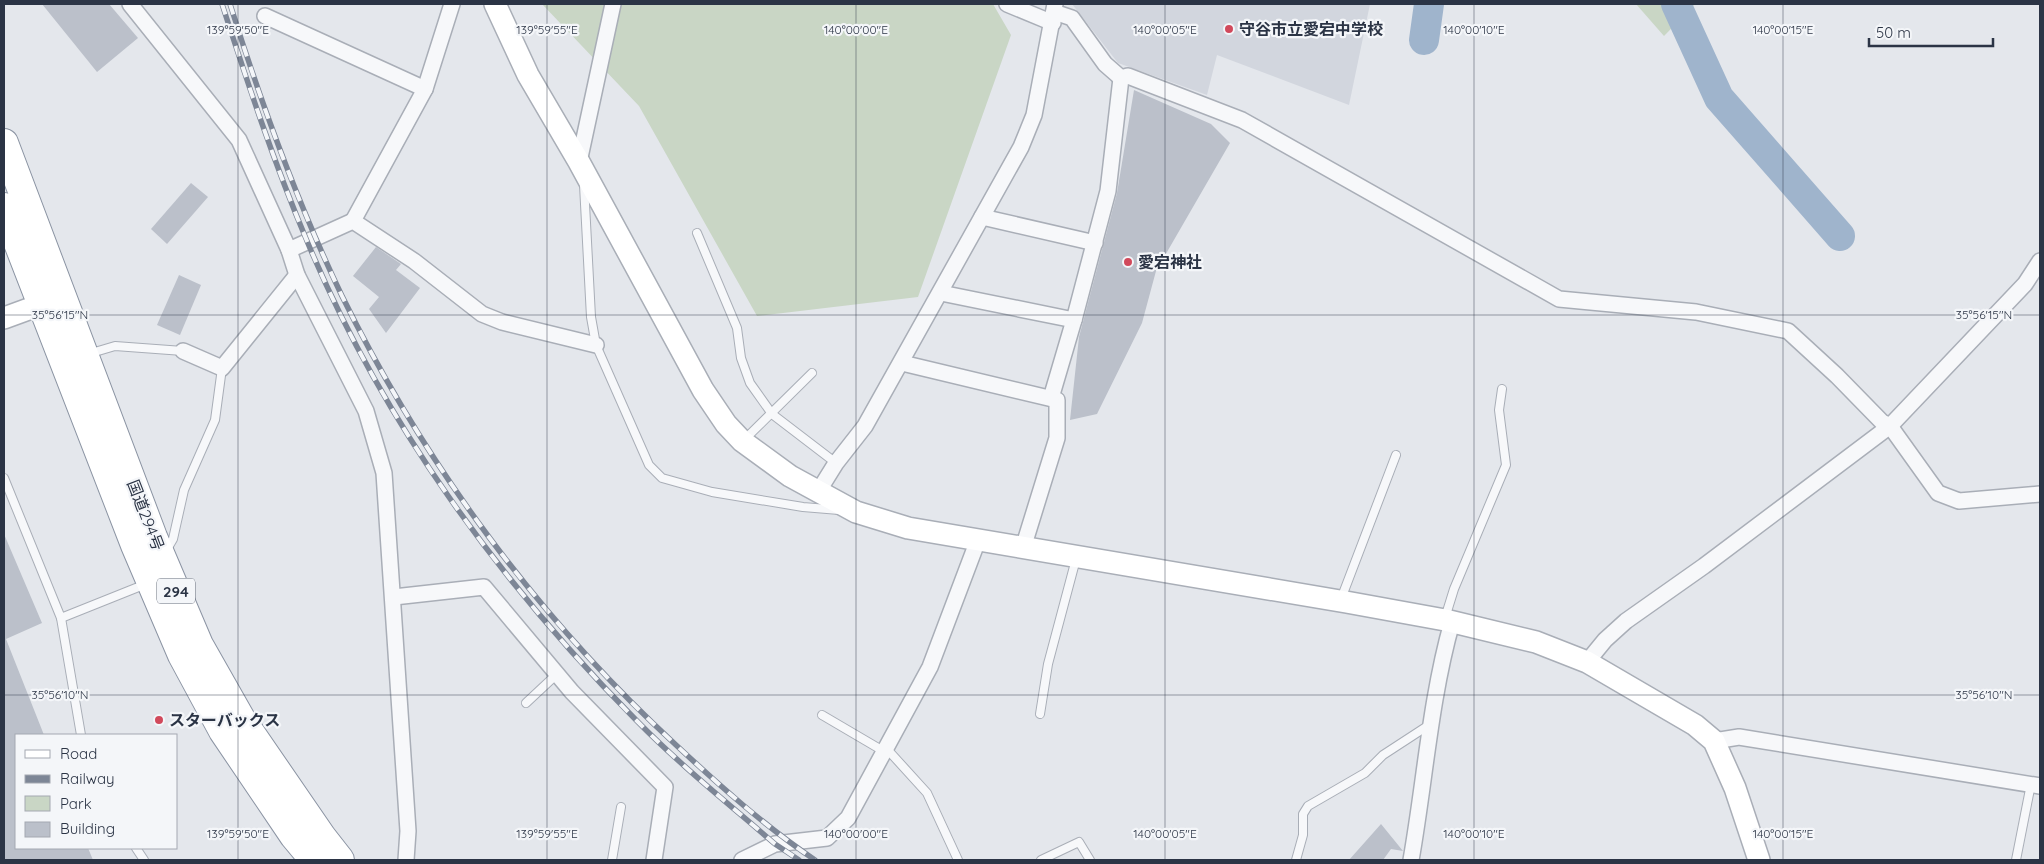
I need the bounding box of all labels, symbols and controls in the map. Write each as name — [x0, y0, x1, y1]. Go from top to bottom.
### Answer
scale bar — [1869, 15, 1993, 47]
place label: 守谷市立愛宕中学校 — [1239, 19, 1383, 39]
text: 139°59'50"E — [207, 22, 269, 37]
text: 139°59'55"E — [516, 22, 578, 37]
text: 140°00'00"E — [824, 22, 888, 37]
text: 140°00'05"E — [1133, 22, 1197, 37]
text: 140°00'10"E — [1443, 22, 1505, 37]
text: 140°00'15"E — [1753, 22, 1814, 37]
marker: 守谷市立愛宕中学校 — [1223, 23, 1235, 35]
text: 50 m — [1876, 23, 1911, 42]
place label: 愛宕神社 — [1138, 252, 1202, 272]
marker: 愛宕神社 — [1122, 256, 1134, 268]
text: 35°56'15"N — [32, 307, 88, 322]
text: 35°56'15"N — [1956, 307, 2012, 322]
street label: 国道294号 — [123, 477, 169, 553]
road number: 294 — [157, 578, 195, 604]
text: 35°56'10"N — [31, 687, 89, 702]
text: 35°56'10"N — [1955, 687, 2013, 702]
place label: スターバックス — [169, 710, 280, 730]
marker: スターバックス — [153, 714, 165, 726]
legend — [15, 734, 178, 849]
text: Road — [60, 744, 97, 763]
text: Railway — [60, 769, 115, 788]
text: Park — [60, 794, 92, 813]
text: Building — [60, 819, 115, 838]
text: 139°59'50"E — [207, 826, 269, 841]
text: 139°59'55"E — [516, 826, 578, 841]
text: 140°00'00"E — [824, 826, 888, 841]
text: 140°00'05"E — [1133, 826, 1197, 841]
text: 140°00'10"E — [1443, 826, 1505, 841]
text: 140°00'15"E — [1753, 826, 1814, 841]

